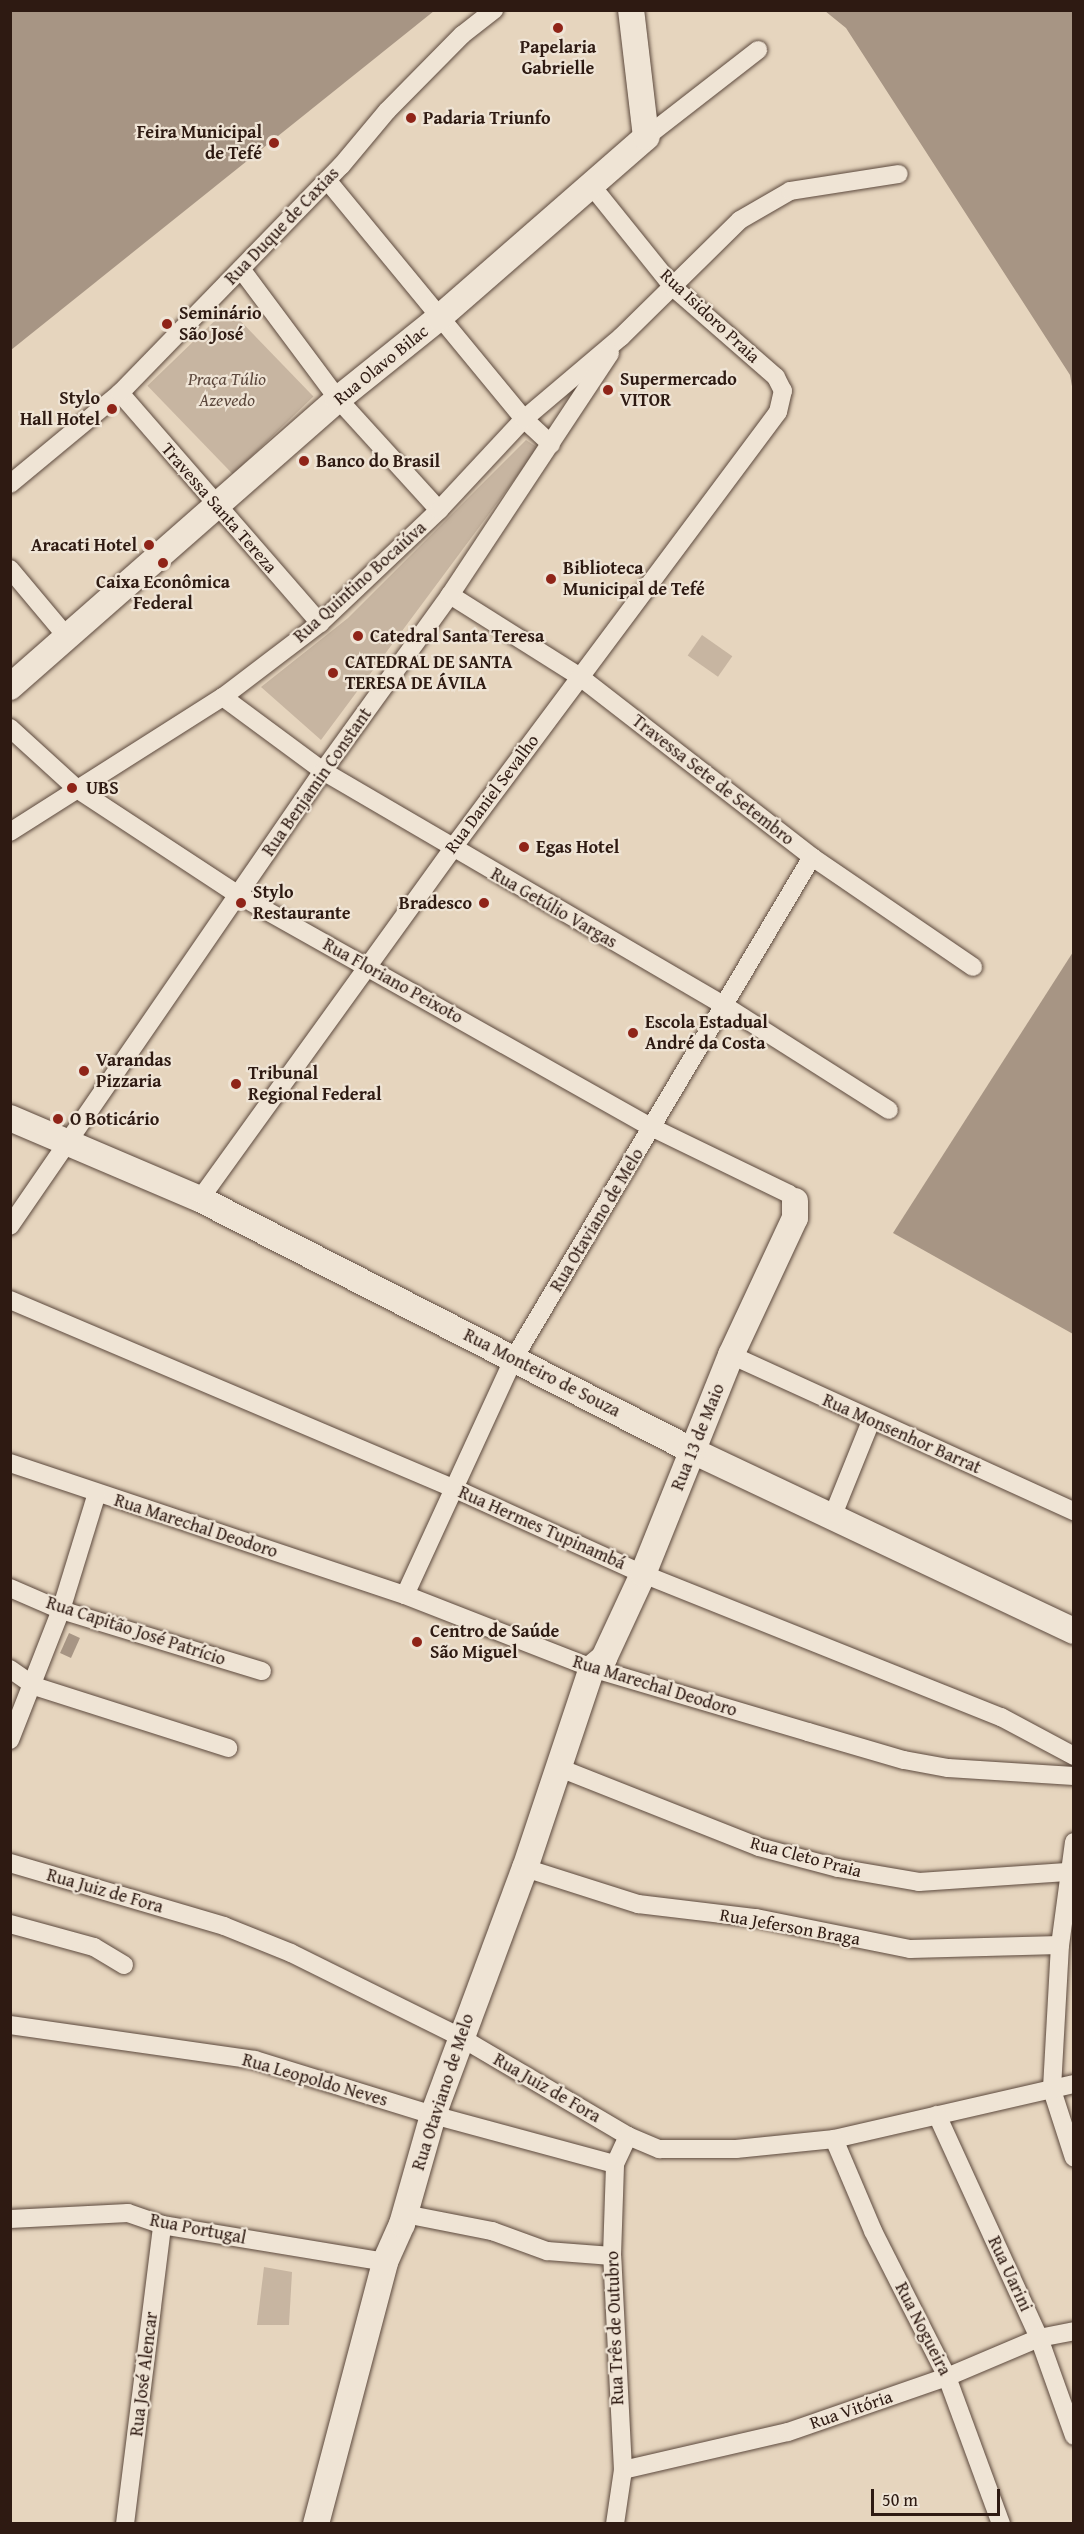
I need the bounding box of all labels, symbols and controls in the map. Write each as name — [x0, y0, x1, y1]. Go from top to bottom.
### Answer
marker: Papelaria Gabrielle — [551, 21, 565, 35]
place label: Papelaria Gabrielle — [520, 37, 596, 80]
place label: Padaria Triunfo — [423, 107, 551, 129]
marker: Padaria Triunfo — [404, 111, 418, 125]
place label: Feira Municipal de Tefé — [137, 122, 262, 164]
marker: Feira Municipal de Tefé — [267, 136, 281, 150]
street label: Rua Duque de Caxias — [220, 163, 344, 289]
street label: Rua Isidoro Praia — [656, 264, 764, 368]
place label: Seminário São José — [179, 303, 262, 346]
marker: Seminário São José — [160, 317, 174, 331]
street label: Rua Olavo Bilac — [329, 320, 433, 410]
park label: Praça Túlio Azevedo — [188, 369, 266, 412]
place label: Supermercado VITOR — [620, 369, 737, 412]
marker: Supermercado VITOR — [601, 383, 615, 397]
place label: Stylo Hall Hotel — [20, 388, 100, 430]
marker: Stylo Hall Hotel — [105, 402, 119, 416]
street label: Travessa Santa Tereza — [157, 439, 281, 577]
place label: Banco do Brasil — [316, 450, 440, 472]
marker: Banco do Brasil — [297, 454, 311, 468]
street label: Rua Quintino Bocaiúva — [289, 517, 431, 647]
place label: Aracati Hotel — [31, 534, 137, 556]
marker: Aracati Hotel — [142, 538, 156, 552]
marker: Caixa Econômica Federal — [156, 556, 170, 570]
place label: Biblioteca Municipal de Tefé — [563, 558, 705, 600]
place label: Caixa Econômica Federal — [96, 572, 230, 614]
marker: Biblioteca Municipal de Tefé — [544, 572, 558, 586]
place label: Catedral Santa Teresa — [370, 625, 544, 647]
marker: Catedral Santa Teresa — [351, 629, 365, 643]
place label: CATEDRAL DE SANTA TERESA DE ÁVILA — [345, 652, 513, 694]
marker: CATEDRAL DE SANTA TERESA DE ÁVILA — [326, 666, 340, 680]
street label: Rua Benjamin Constant — [258, 704, 376, 860]
street label: Travessa Sete de Setembro — [628, 710, 798, 850]
street label: Rua Daniel Sevalho — [440, 730, 544, 858]
place label: UBS — [86, 777, 119, 799]
marker: UBS — [63, 779, 81, 797]
place label: Egas Hotel — [536, 836, 619, 858]
marker: Egas Hotel — [517, 840, 531, 854]
street label: Rua Getúlio Vargas — [487, 863, 621, 953]
place label: Stylo Restaurante — [253, 882, 351, 924]
place label: Bradesco — [399, 892, 472, 914]
marker: Stylo Restaurante — [234, 896, 248, 910]
marker: Bradesco — [477, 896, 491, 910]
street label: Rua Floriano Peixoto — [319, 934, 467, 1028]
place label: Escola Estadual André da Costa — [645, 1012, 768, 1054]
marker: Escola Estadual André da Costa — [626, 1026, 640, 1040]
place label: Varandas Pizzaria — [96, 1050, 171, 1092]
place label: Tribunal Regional Federal — [248, 1063, 382, 1106]
marker: Varandas Pizzaria — [77, 1064, 91, 1078]
marker: Tribunal Regional Federal — [229, 1077, 243, 1091]
place label: O Boticário — [70, 1108, 159, 1130]
marker: O Boticário — [51, 1112, 65, 1126]
street label: Rua Otaviano de Melo — [546, 1144, 648, 1296]
street label: Rua Monteiro de Souza — [460, 1324, 624, 1422]
street label: Rua 13 de Maio — [667, 1380, 729, 1494]
street label: Rua Monsenhor Barrat — [819, 1389, 985, 1479]
street label: Rua Hermes Tupinambá — [455, 1481, 629, 1575]
street label: Rua Marechal Deodoro — [112, 1489, 280, 1563]
street label: Rua Capitão José Patrício — [44, 1592, 228, 1670]
place label: Centro de Saúde São Miguel — [430, 1621, 559, 1664]
marker: Centro de Saúde São Miguel — [408, 1633, 426, 1651]
street label: Rua Marechal Deodoro — [570, 1651, 740, 1721]
street label: Rua Cleto Praia — [748, 1832, 864, 1882]
street label: Rua Juiz de Fora — [44, 1864, 166, 1918]
street label: Rua Jeferson Braga — [718, 1904, 862, 1950]
street label: Rua Otaviano de Melo — [407, 2011, 479, 2173]
street label: Rua Leopoldo Neves — [240, 2049, 390, 2111]
street label: Rua Juiz de Fora — [490, 2049, 604, 2127]
street label: Rua Portugal — [148, 2209, 248, 2249]
street label: Rua Uarini — [983, 2233, 1037, 2315]
street label: Rua Três de Outubro — [602, 2251, 628, 2405]
street label: Rua Nogueira — [890, 2279, 956, 2379]
street label: Rua José Alencar — [126, 2310, 162, 2438]
street label: Rua Vitória — [807, 2386, 895, 2434]
scale bar — [874, 2477, 1003, 2515]
text: 50 m — [882, 2486, 918, 2513]

